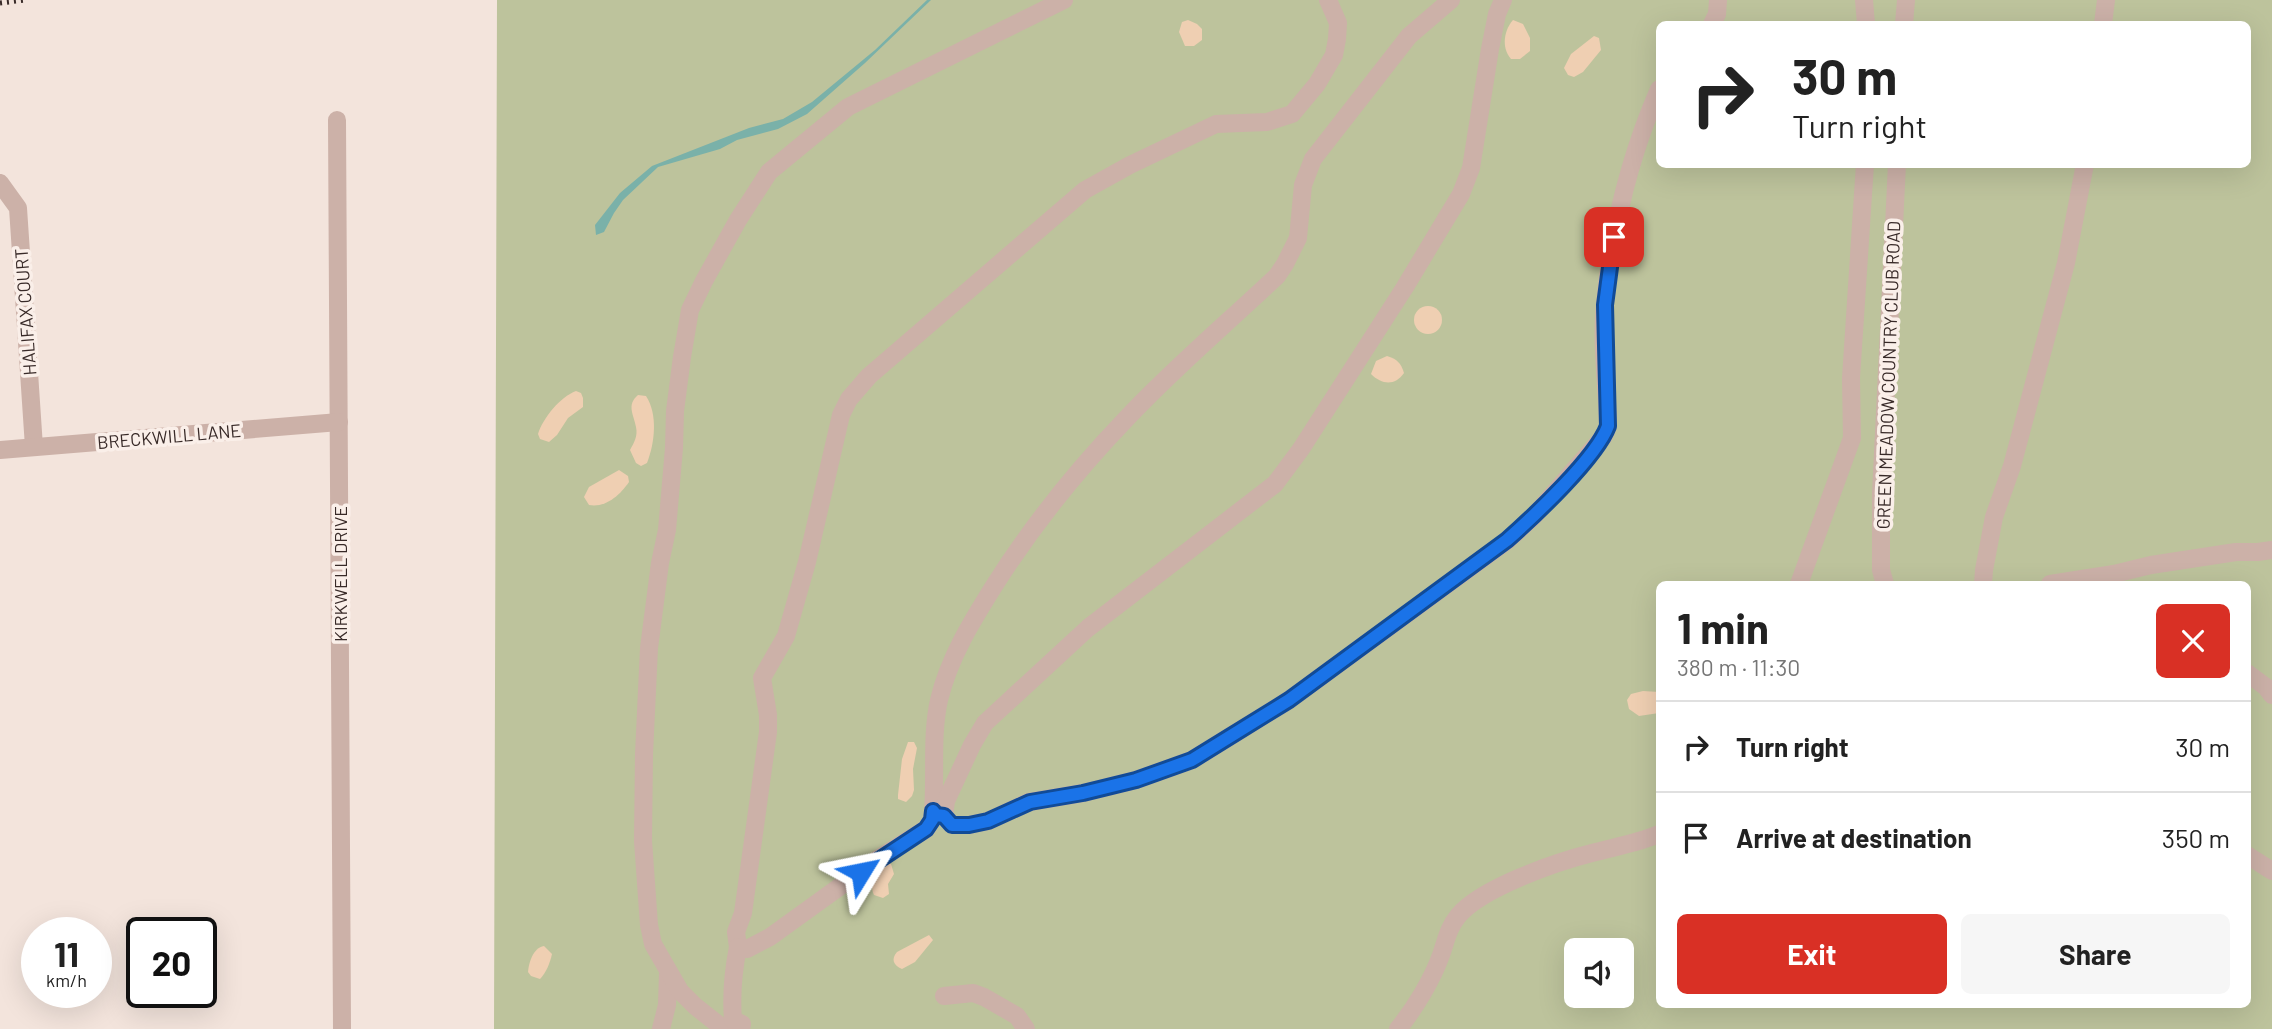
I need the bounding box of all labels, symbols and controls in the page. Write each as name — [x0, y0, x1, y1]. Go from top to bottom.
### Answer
text: 30 m — [1792, 46, 1897, 105]
icon: right — [1677, 49, 1768, 140]
text: Turn right — [1792, 106, 1927, 144]
pin — [1584, 207, 1644, 267]
icon: arrive — [1595, 218, 1633, 256]
street label: GREEN MEADOW COUNTRY CLUB ROAD — [1872, 220, 1904, 530]
street label: HALIFAX COURT — [10, 248, 40, 376]
street label: BRECKWILL LANE — [96, 419, 242, 453]
street label: KIRKWELL DRIVE — [329, 506, 351, 642]
text: 1 min — [1677, 602, 1769, 652]
button: close — [2156, 604, 2230, 678]
text: 380 m · 11:30 — [1677, 653, 1800, 681]
icon: right — [1677, 728, 1715, 766]
text: Turn right — [1736, 731, 1849, 762]
text: 30 m — [2175, 731, 2230, 762]
icon: arrive — [1677, 819, 1715, 857]
text: Arrive at destination — [1736, 822, 1972, 853]
text: 350 m — [2162, 822, 2230, 853]
position arrow — [824, 835, 898, 909]
button: Exit — [1677, 914, 1947, 994]
button: Share — [1961, 914, 2230, 994]
speed limit sign: 20 — [126, 917, 217, 1008]
text: 11 — [54, 932, 79, 974]
map controls — [1564, 938, 1634, 1008]
button: sound — [1564, 938, 1634, 1008]
text: km/h — [46, 969, 87, 991]

